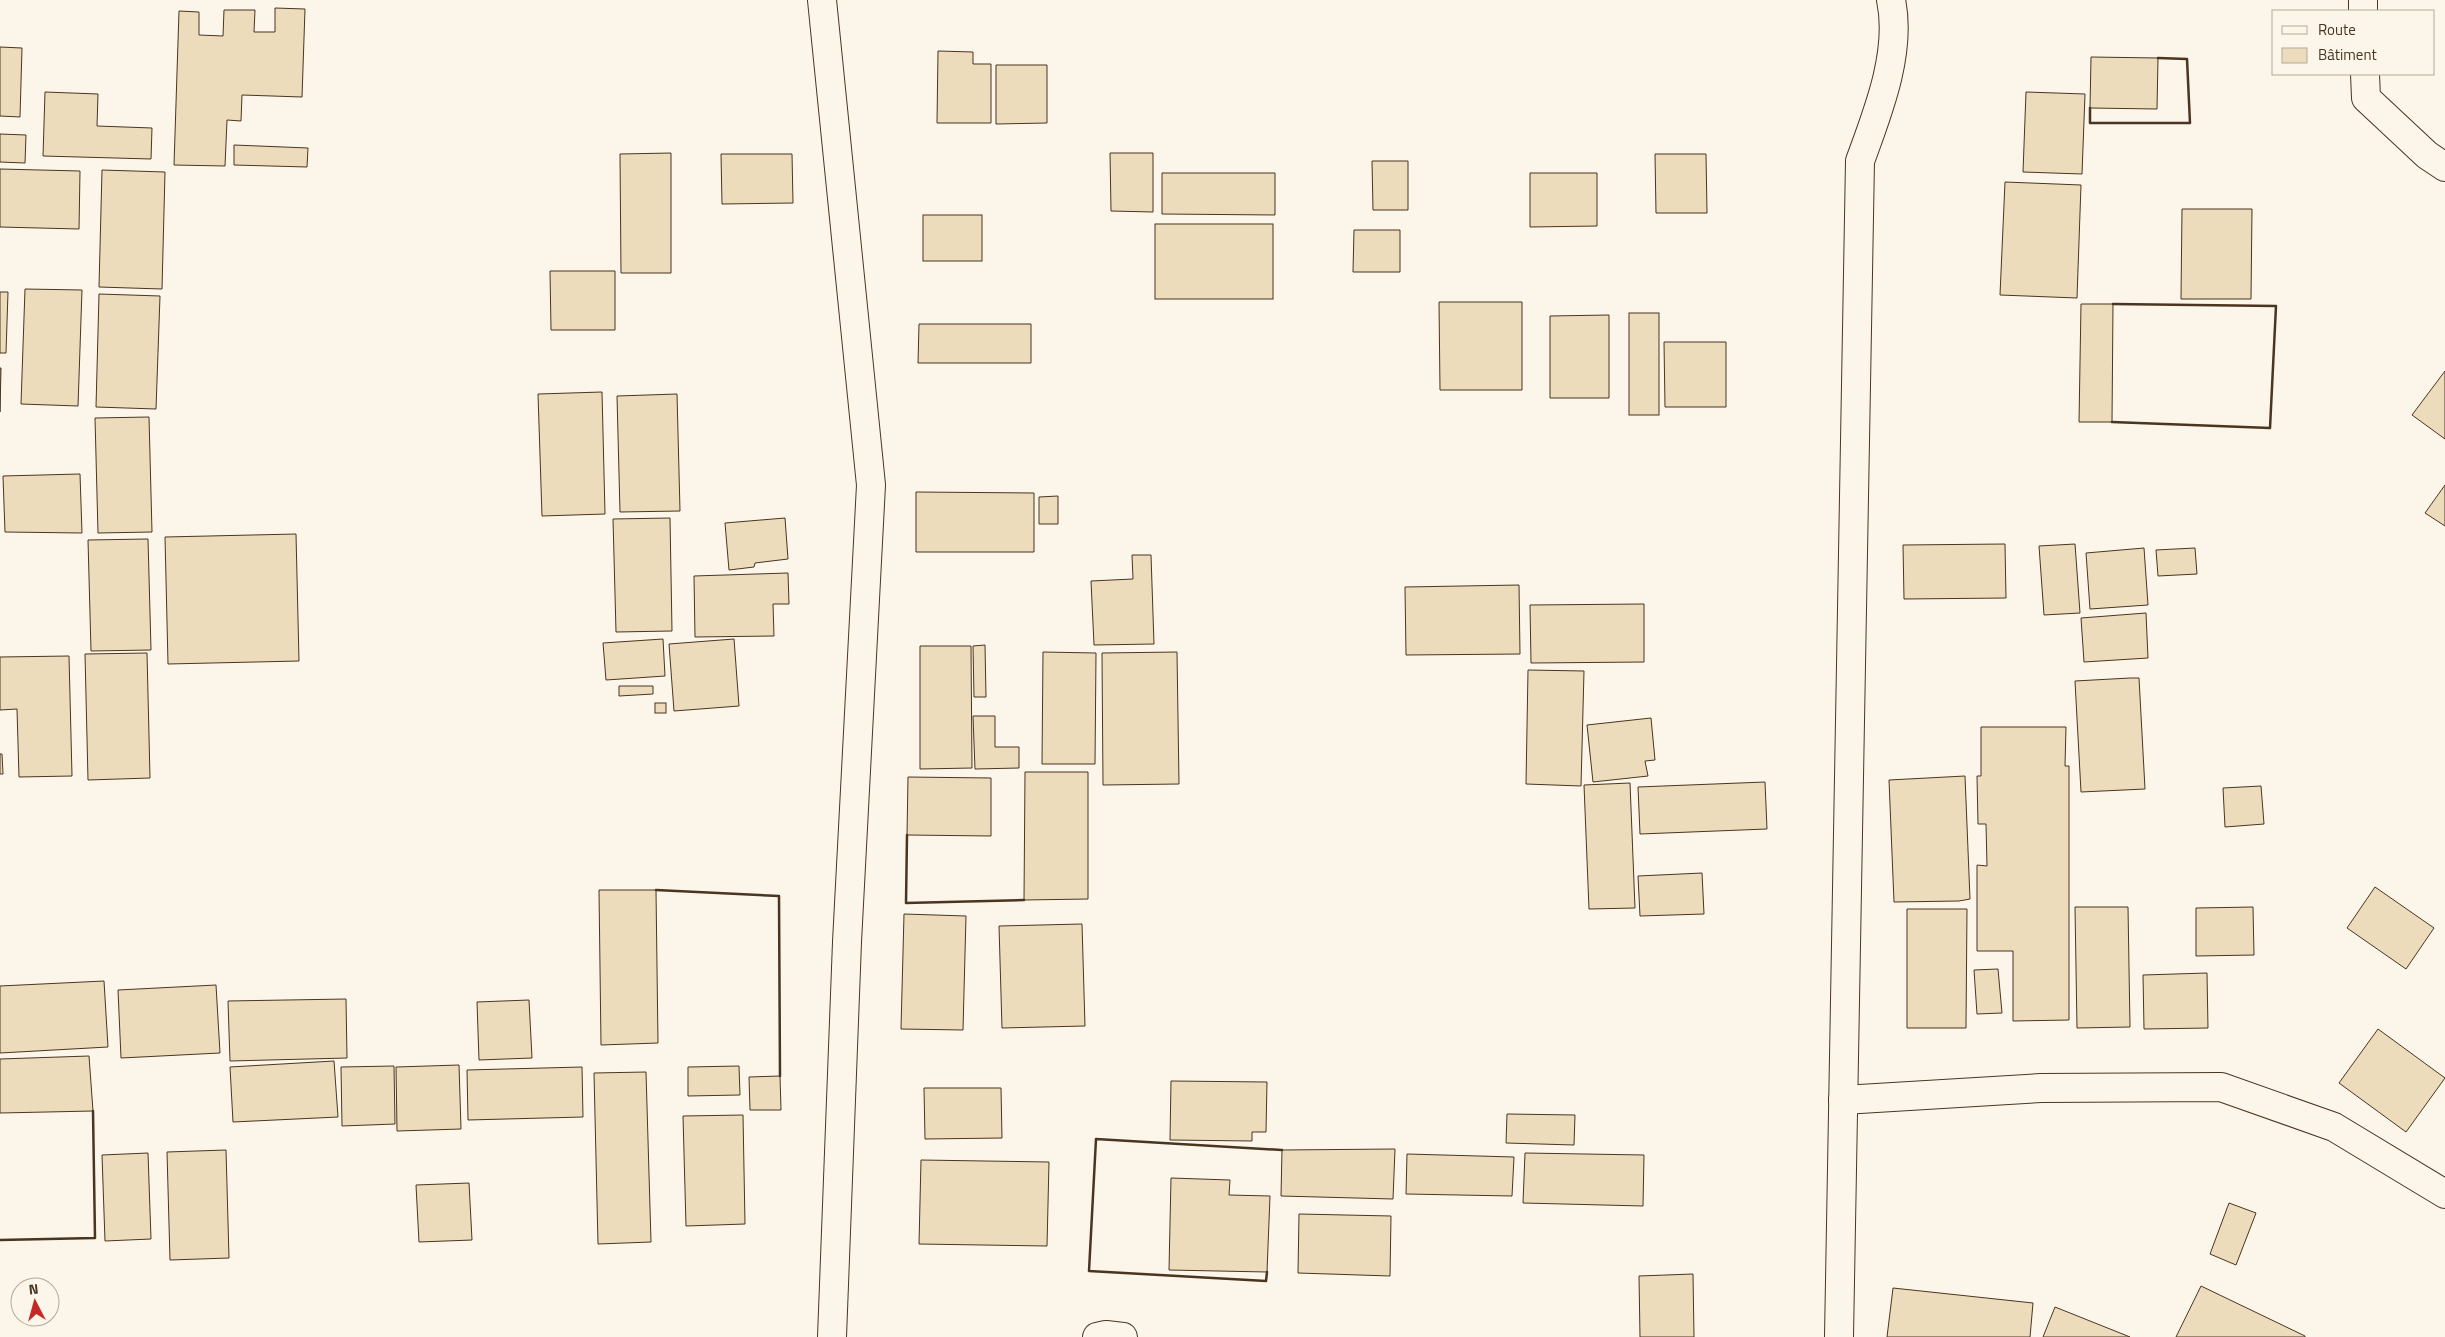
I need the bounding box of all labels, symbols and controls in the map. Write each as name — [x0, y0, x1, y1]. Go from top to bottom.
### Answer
legend — [2272, 10, 2435, 75]
text: Route — [2318, 18, 2356, 41]
text: Bâtiment — [2318, 43, 2377, 66]
north arrow — [10, 1277, 60, 1327]
text: N — [28, 1278, 40, 1300]

